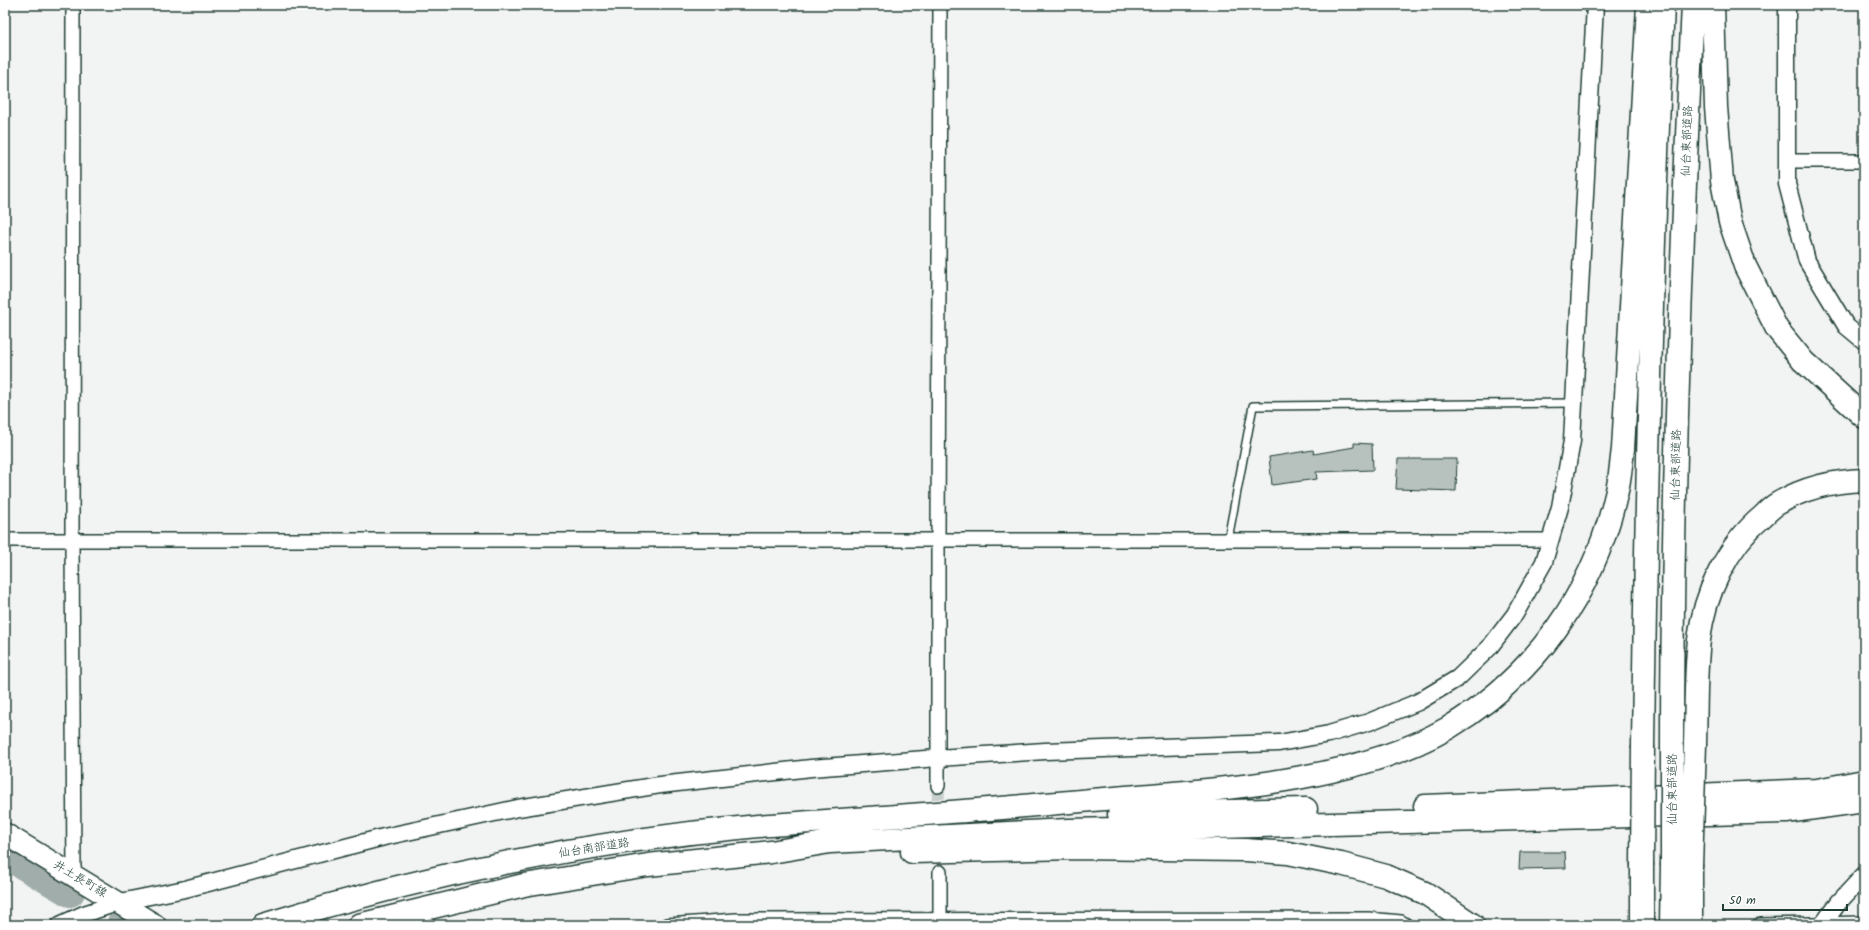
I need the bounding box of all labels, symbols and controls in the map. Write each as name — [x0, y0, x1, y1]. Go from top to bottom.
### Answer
street label: 仙台東部道路 — [1676, 105, 1698, 177]
street label: 仙台東部道路 — [1666, 429, 1686, 501]
street label: 仙台東部道路 — [1663, 753, 1682, 825]
street label: 仙台南部道路 — [557, 833, 631, 863]
street label: 井土長町線 — [49, 855, 111, 903]
scale bar — [1723, 886, 1847, 912]
text: 50 m — [1729, 891, 1756, 910]

